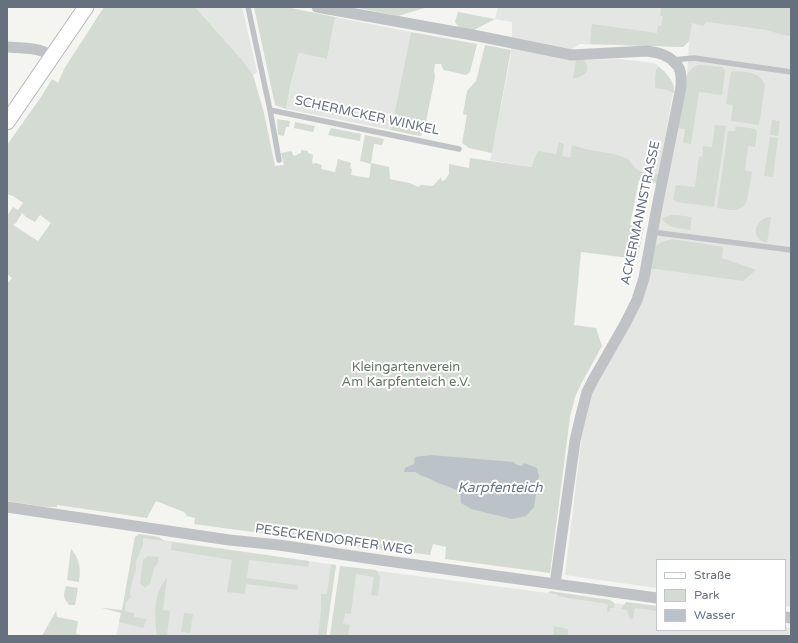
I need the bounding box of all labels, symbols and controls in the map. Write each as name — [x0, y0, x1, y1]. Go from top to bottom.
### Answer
street label: SCHERMCKER WINKEL — [293, 93, 441, 139]
street label: ACKERMANNSTRASSE — [618, 140, 664, 286]
park label: Kleingartenverein Am Karpfenteich e.V. — [342, 360, 470, 391]
water label: Karpfenteich — [457, 480, 543, 496]
street label: PESECKENDORFER WEG — [254, 521, 414, 559]
legend — [656, 559, 786, 631]
text: Straße — [694, 568, 731, 582]
text: Park — [694, 588, 720, 602]
text: Wasser — [694, 608, 735, 622]

